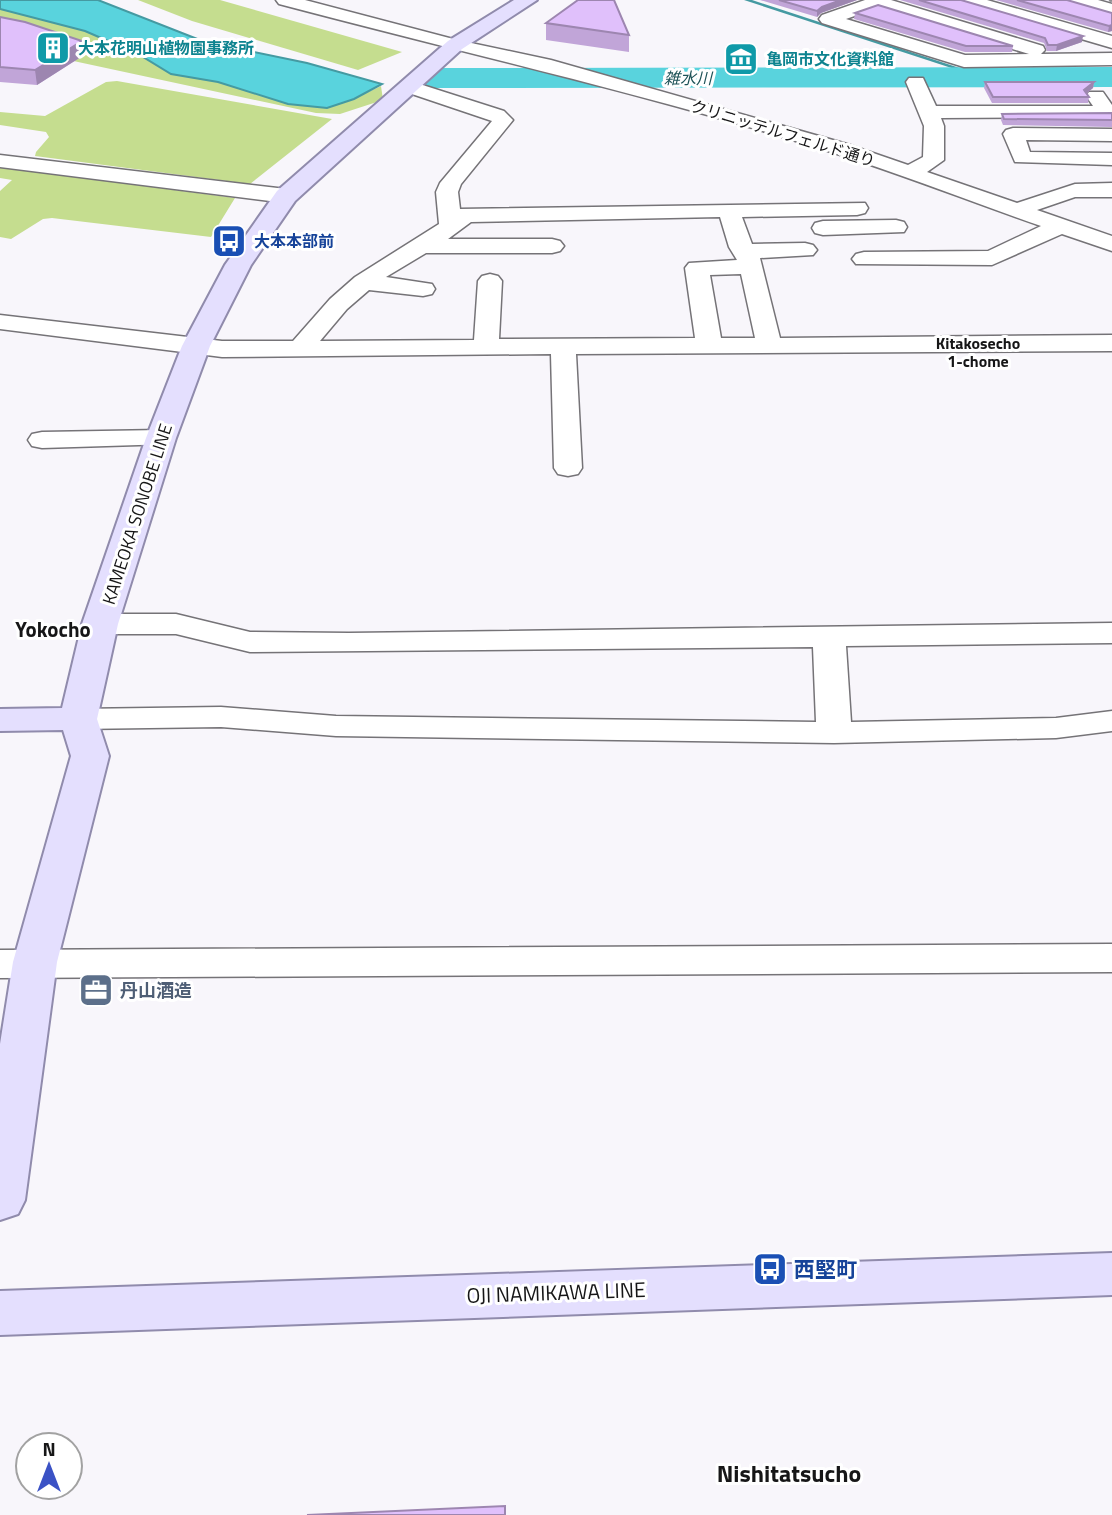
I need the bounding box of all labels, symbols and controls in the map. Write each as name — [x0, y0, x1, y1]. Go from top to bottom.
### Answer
building icon: 大本花明山植物園事務所 — [34, 29, 72, 67]
place label: 大本花明山植物園事務所 — [78, 36, 254, 60]
museum icon: 亀岡市文化資料館 — [722, 40, 760, 78]
place label: 亀岡市文化資料館 — [766, 47, 894, 71]
water label: 雑水川 — [664, 66, 714, 90]
street label: クリニッテルフェルド通り — [688, 93, 878, 173]
bus stop icon: 大本本部前 — [210, 222, 248, 260]
place label: 大本本部前 — [254, 229, 334, 253]
district label: Kitakosecho 1-chome — [936, 331, 1020, 373]
street label: KAMEOKA SONOBE LINE — [95, 420, 179, 608]
district label: Yokocho — [15, 613, 91, 645]
office icon: 丹山酒造 — [77, 971, 115, 1009]
place label: 丹山酒造 — [120, 977, 192, 1004]
bus stop icon: 西堅町 — [751, 1250, 789, 1288]
place label: 西堅町 — [794, 1253, 857, 1285]
street label: OJI NAMIKAWA LINE — [466, 1273, 646, 1311]
north arrow — [14, 1431, 84, 1501]
text: N — [42, 1434, 56, 1463]
district label: Nishitatsucho — [717, 1455, 861, 1491]

